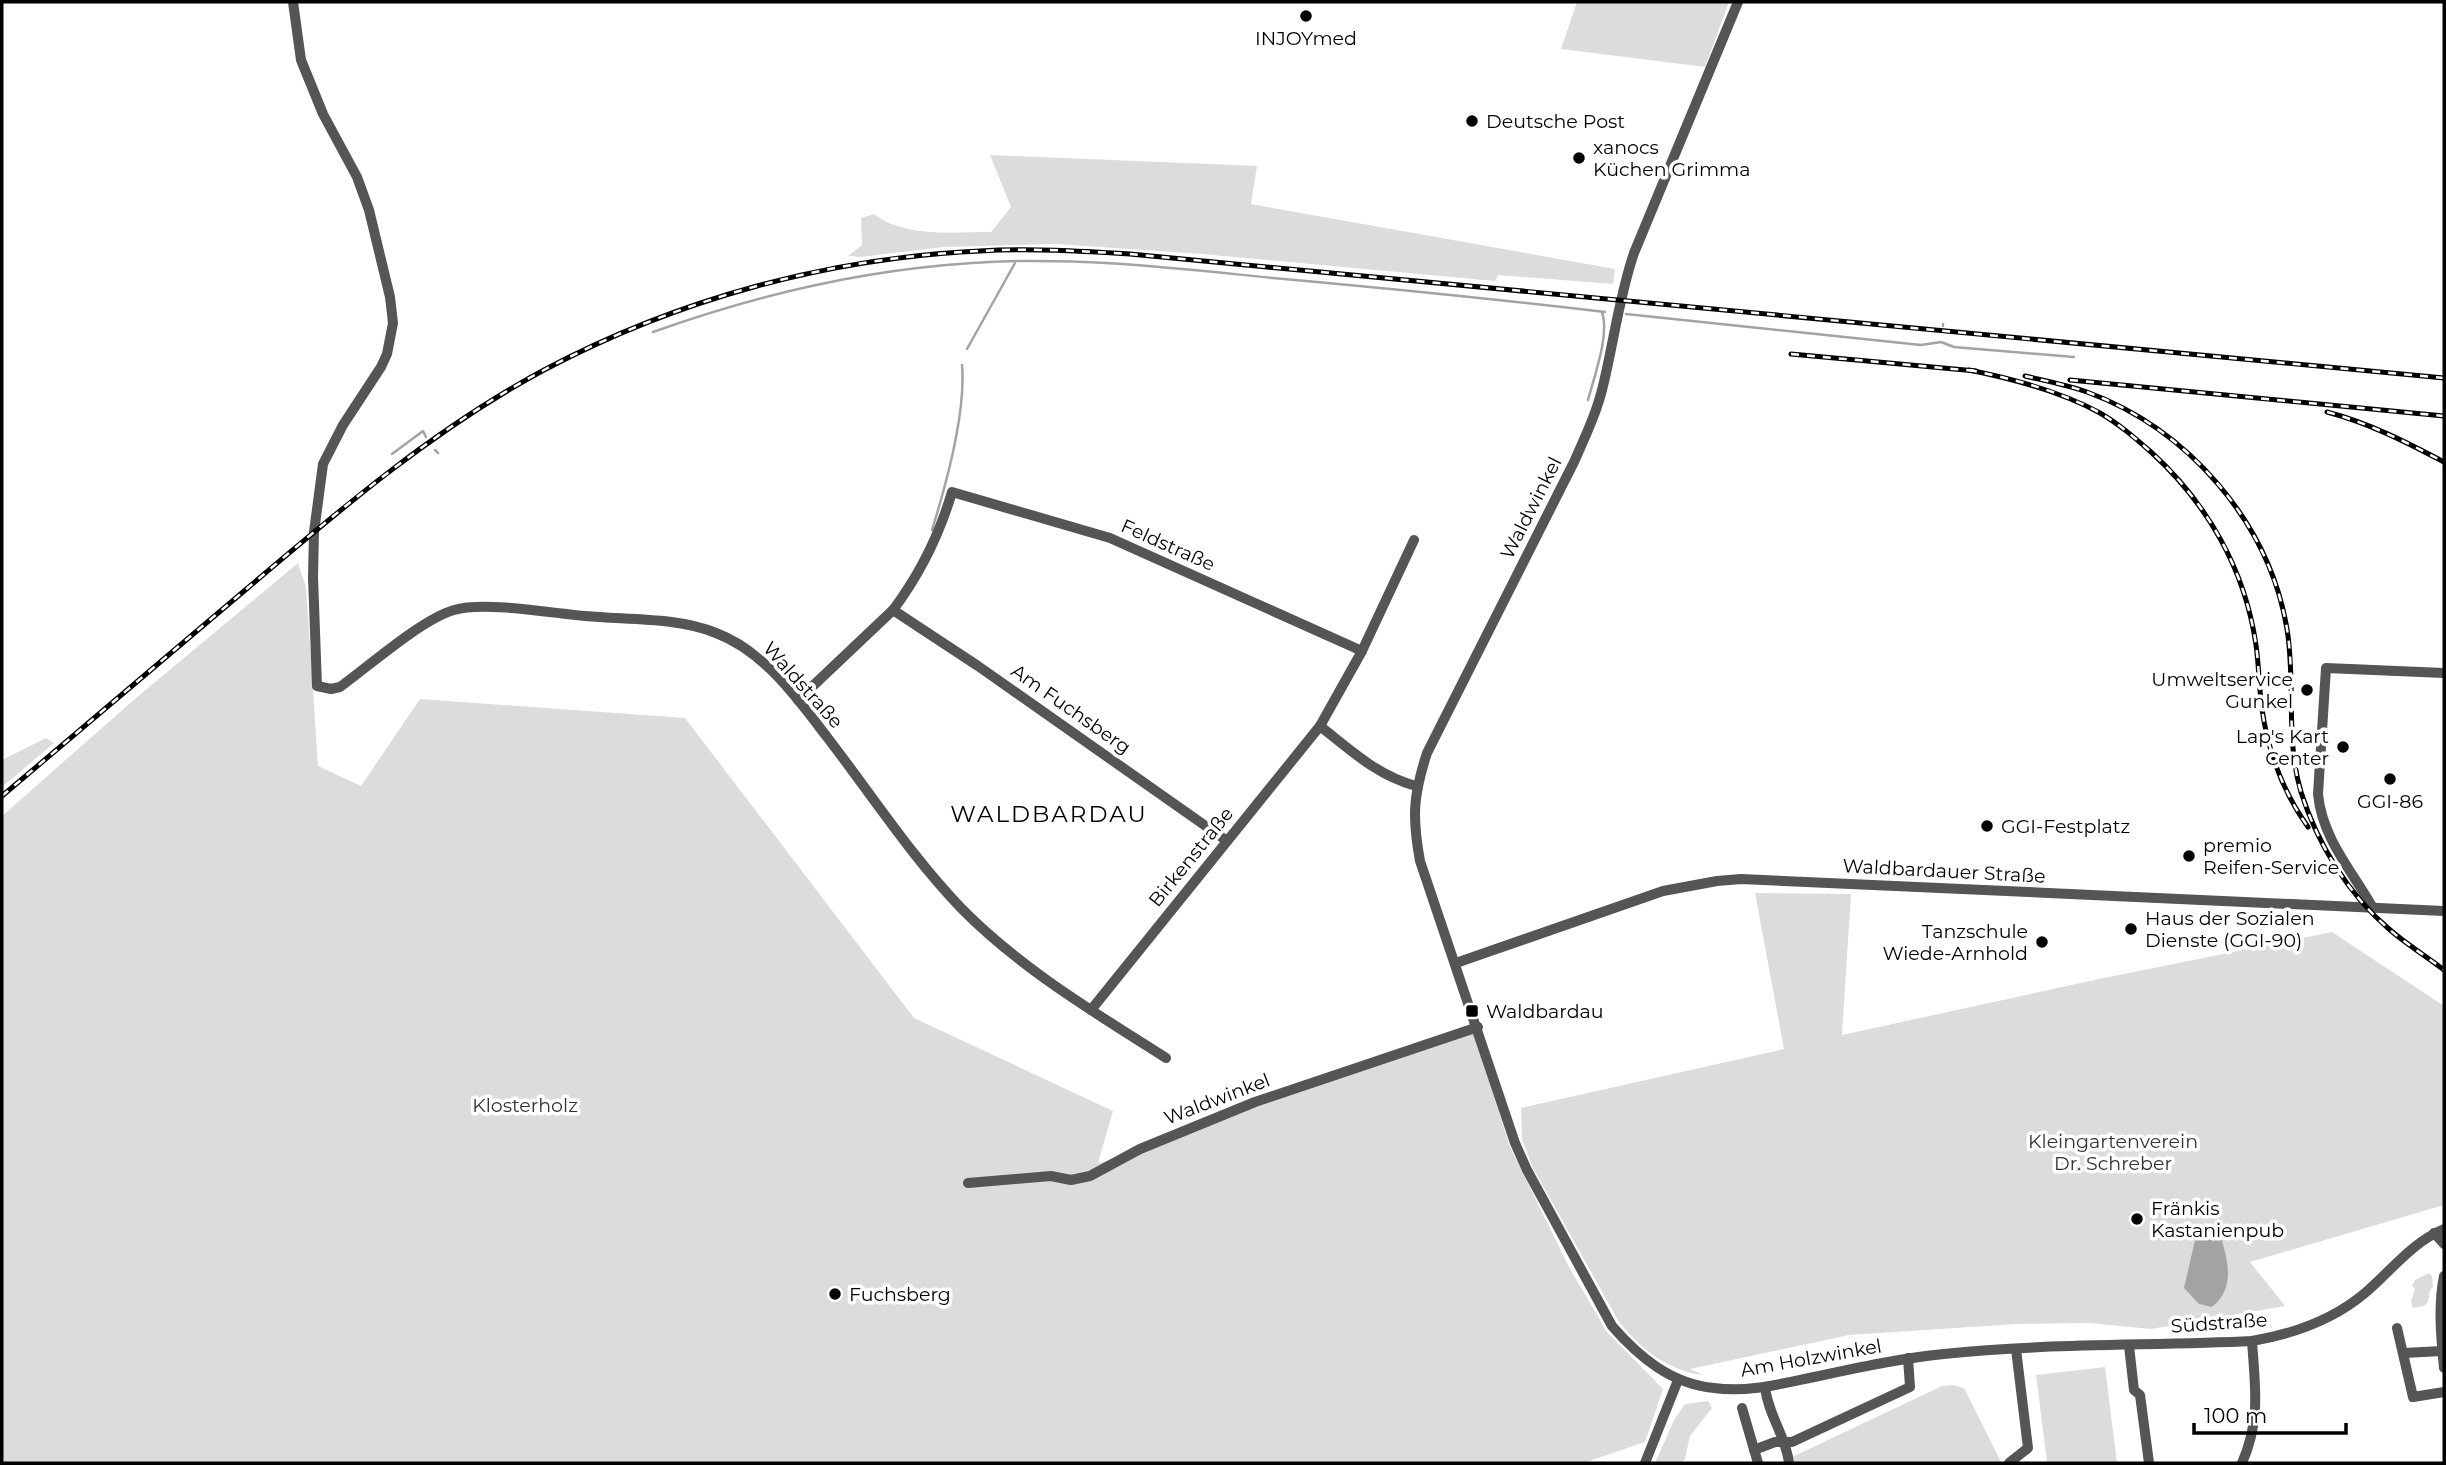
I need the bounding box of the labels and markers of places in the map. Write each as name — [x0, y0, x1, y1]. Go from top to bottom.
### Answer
marker: INJOYmed — [1298, 8, 1314, 24]
place label: INJOYmed — [1255, 27, 1357, 50]
place label: Deutsche Post — [1486, 110, 1625, 133]
marker: Deutsche Post — [1464, 113, 1480, 129]
place label: xanocs Küchen Grimma — [1593, 136, 1750, 181]
marker: xanocs Küchen Grimma — [1571, 150, 1587, 166]
place label: Umweltservice Gunkel — [2151, 668, 2293, 713]
marker: Umweltservice Gunkel — [2299, 682, 2315, 698]
place label: Lap's Kart Center — [2236, 725, 2329, 770]
marker: Lap's Kart Center — [2335, 739, 2351, 755]
marker: GGI-86 — [2382, 771, 2398, 787]
place label: GGI-86 — [2357, 790, 2423, 813]
place label: GGI-Festplatz — [2001, 815, 2130, 838]
marker: GGI-Festplatz — [1979, 818, 1995, 834]
place label: premio Reifen-Service — [2203, 834, 2339, 879]
marker: premio Reifen-Service — [2181, 848, 2197, 864]
place label: Haus der Sozialen Dienste (GGI-90) — [2145, 907, 2315, 952]
place label: Tanzschule Wiede-Arnhold — [1882, 920, 2028, 965]
marker: Haus der Sozialen Dienste (GGI-90) — [2123, 921, 2139, 937]
marker: Tanzschule Wiede-Arnhold — [2034, 934, 2050, 950]
place label: Waldbardau — [1486, 1000, 1604, 1023]
marker: Waldbardau — [1464, 1003, 1480, 1019]
place label: Fränkis Kastanienpub — [2151, 1197, 2284, 1242]
marker: Fränkis Kastanienpub — [2129, 1211, 2145, 1227]
place label: Fuchsberg — [849, 1283, 951, 1306]
marker: Fuchsberg — [827, 1286, 843, 1302]

